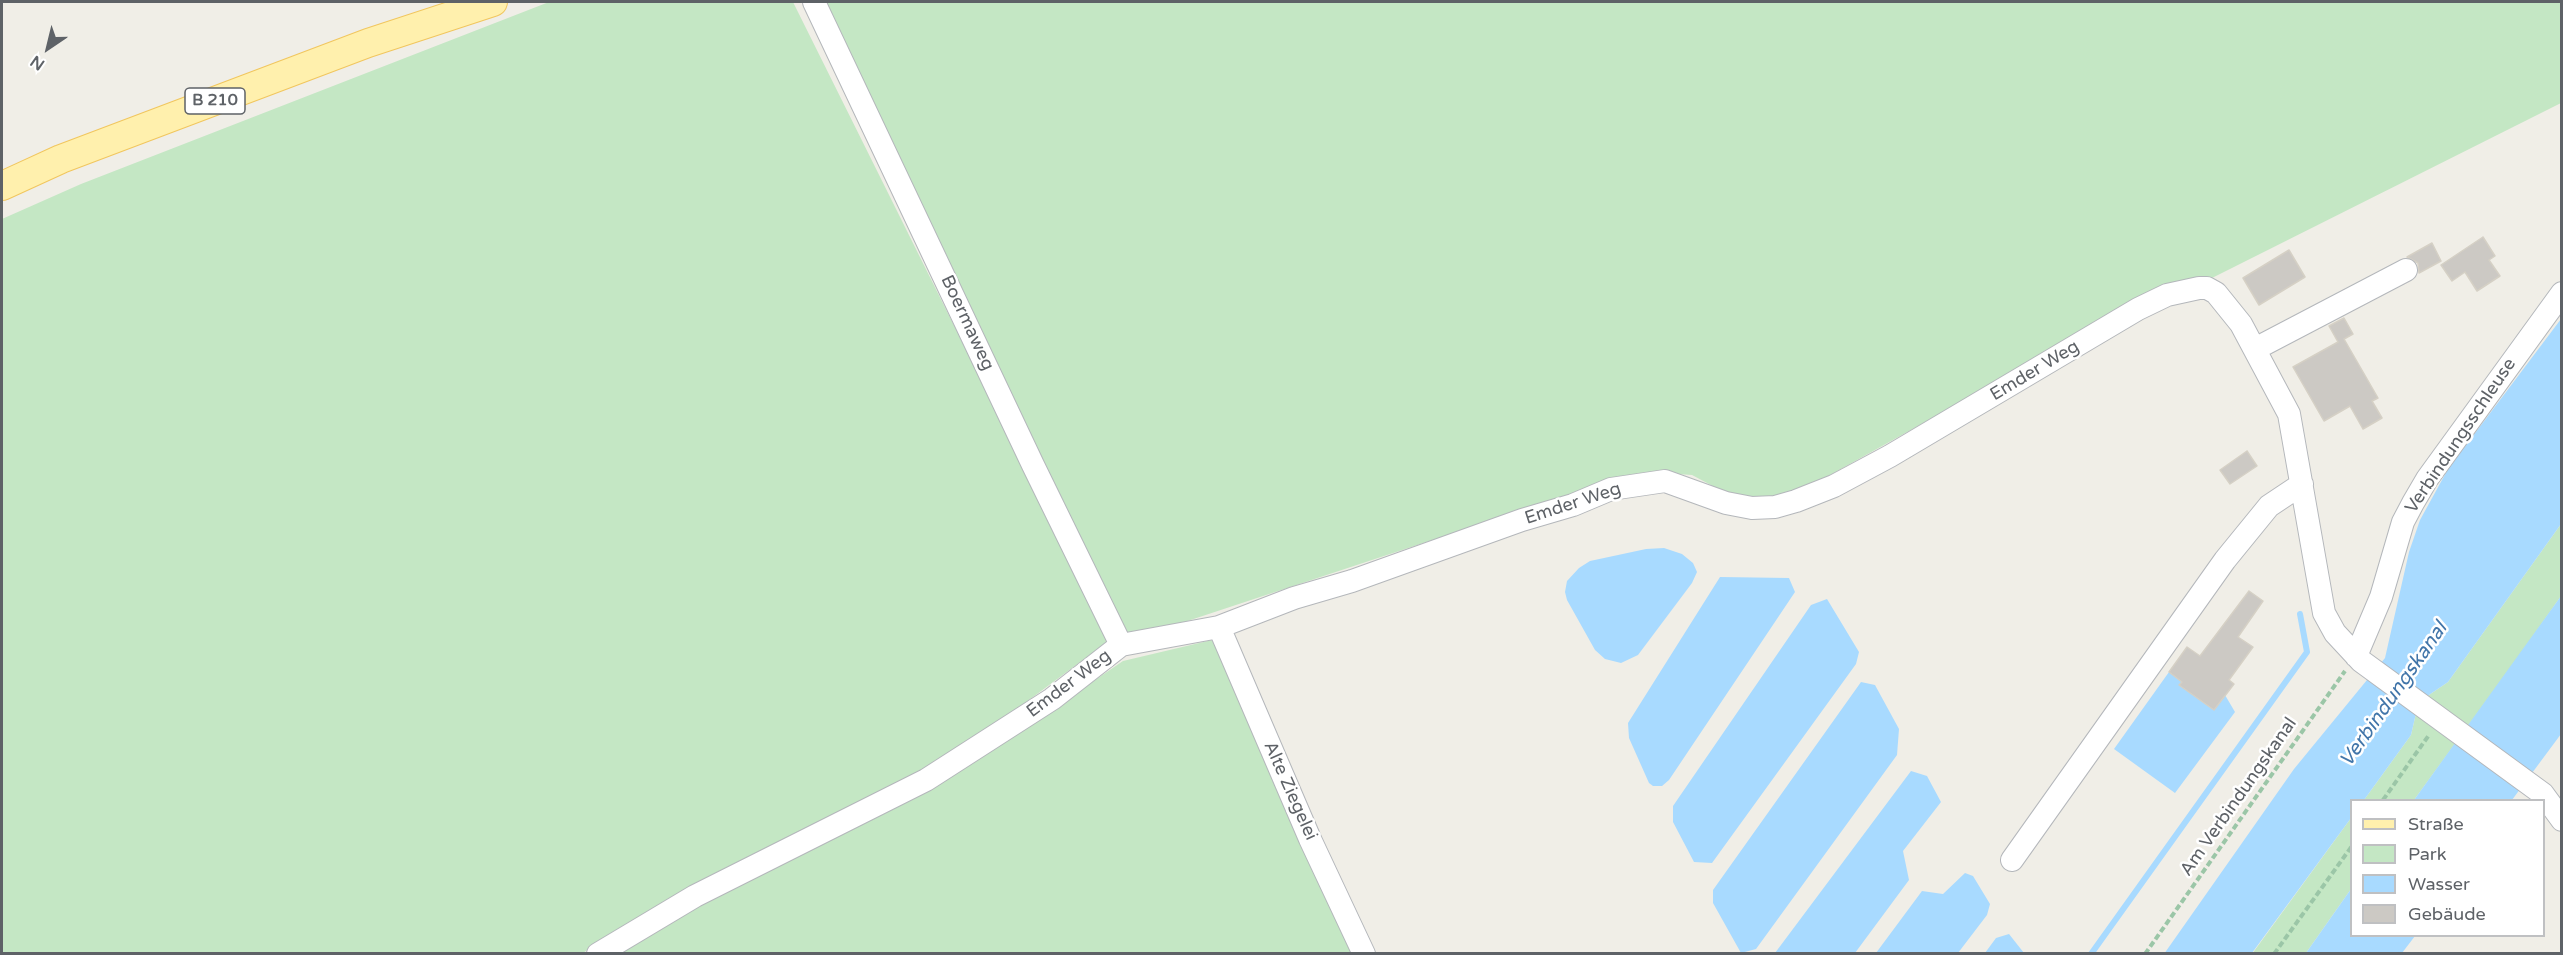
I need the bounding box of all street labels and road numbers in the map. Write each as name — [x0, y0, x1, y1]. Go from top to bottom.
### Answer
road number: B 210 — [185, 88, 245, 114]
street label: Boermaweg — [936, 272, 998, 374]
street label: Emder Weg — [1987, 336, 2083, 406]
street label: Verbindungsschleuse — [2401, 354, 2521, 518]
street label: Emder Weg — [1522, 478, 1624, 530]
street label: Emder Weg — [1023, 645, 1115, 723]
street label: Am Verbindungskanal — [2176, 714, 2302, 880]
street label: Alte Ziegelei — [1259, 738, 1321, 844]

